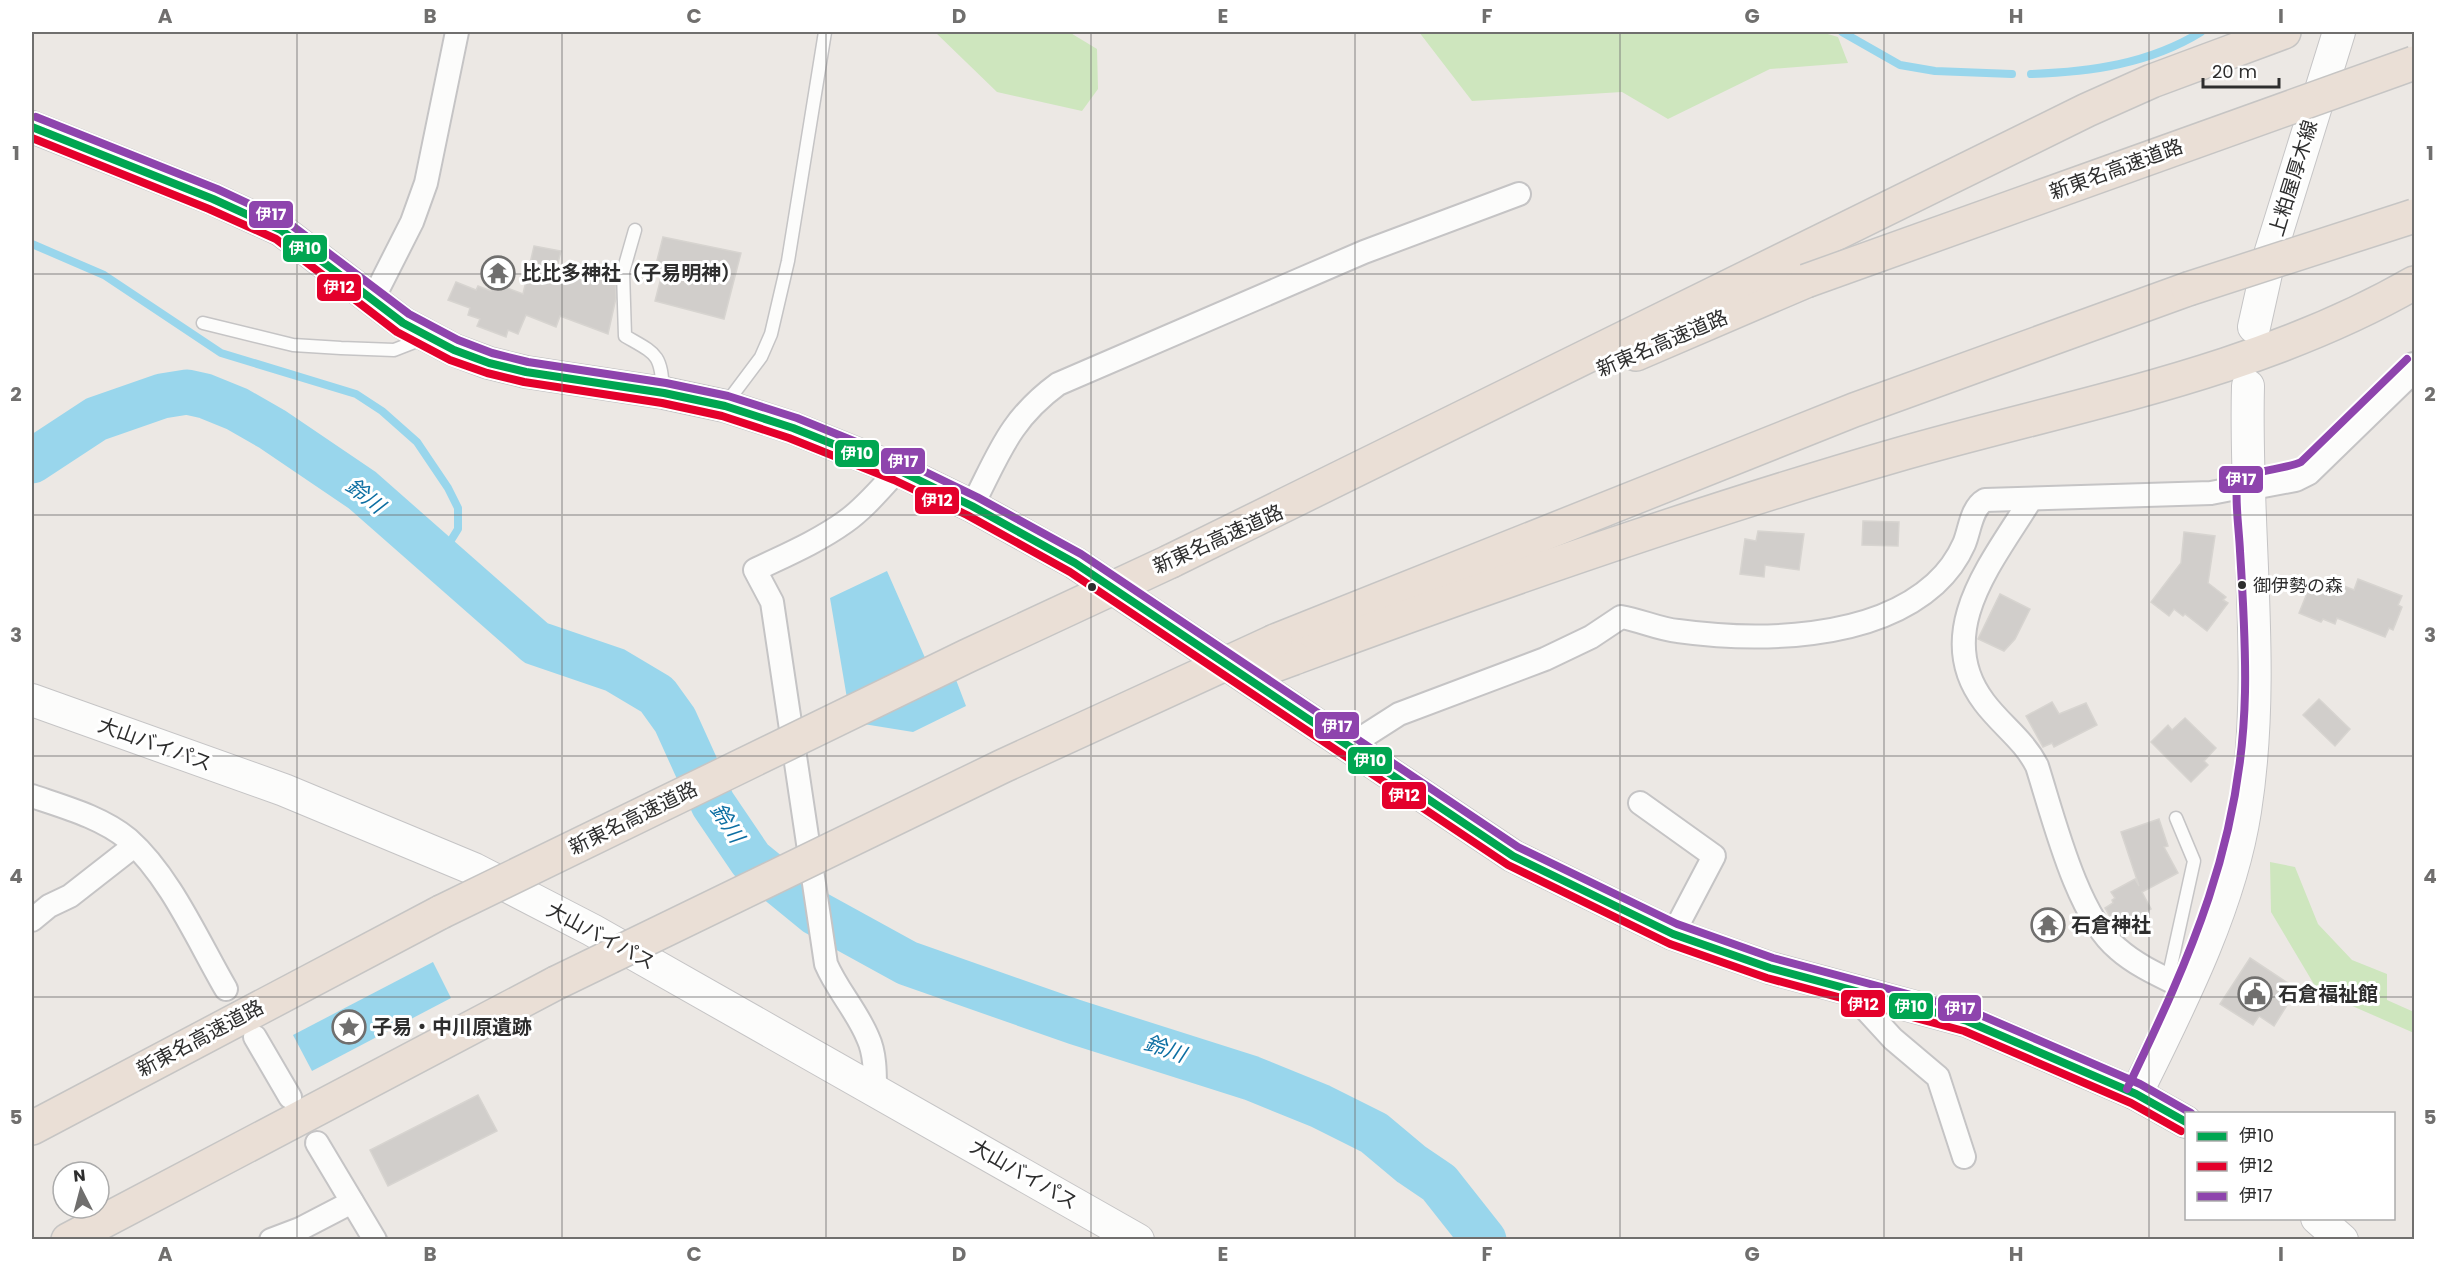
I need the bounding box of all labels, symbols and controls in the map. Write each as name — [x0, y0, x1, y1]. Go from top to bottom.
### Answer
text: A — [158, 2, 173, 30]
text: B — [423, 2, 437, 30]
text: C — [686, 2, 702, 30]
text: D — [952, 2, 966, 30]
text: E — [1218, 2, 1228, 30]
text: F — [1482, 2, 1493, 30]
text: G — [1744, 2, 1760, 30]
text: H — [2009, 2, 2023, 30]
text: I — [2278, 2, 2284, 30]
scale bar — [2203, 51, 2280, 89]
text: 20 m — [2212, 59, 2257, 84]
street label: 上粕屋厚木線 — [2262, 117, 2324, 239]
street label: 新東名高速道路 — [2045, 132, 2187, 206]
text: 1 — [12, 139, 20, 167]
text: 1 — [2426, 139, 2434, 167]
line badge: 伊17 — [248, 200, 294, 229]
text: 伊17 — [255, 203, 287, 226]
line badge: 伊10 — [282, 234, 328, 263]
text: 伊10 — [288, 237, 321, 260]
temple icon: 比比多神社（子易明神） — [480, 255, 516, 291]
place label: 比比多神社（子易明神） — [521, 259, 741, 287]
line badge: 伊12 — [316, 273, 362, 302]
text: 伊12 — [322, 276, 355, 299]
street label: 新東名高速道路 — [1592, 303, 1732, 383]
text: 2 — [10, 380, 22, 408]
text: 2 — [2424, 380, 2436, 408]
line badge: 伊10 — [834, 439, 880, 468]
text: 伊10 — [840, 442, 873, 465]
line badge: 伊17 — [880, 447, 926, 475]
text: 伊17 — [887, 450, 919, 473]
line badge: 伊17 — [2218, 465, 2264, 494]
text: 伊17 — [2225, 468, 2257, 491]
water label: 鈴川 — [340, 471, 392, 521]
line badge: 伊12 — [914, 486, 960, 515]
text: 伊12 — [920, 489, 953, 512]
street label: 新東名高速道路 — [1148, 498, 1288, 580]
place label: 御伊勢の森 — [2253, 573, 2343, 598]
marker: 御伊勢の森 — [2236, 579, 2248, 591]
unlabelled marker — [1086, 581, 1098, 593]
text: 3 — [10, 621, 22, 649]
text: 3 — [2424, 621, 2436, 649]
street label: 大山バイパス — [94, 710, 216, 778]
line badge: 伊17 — [1314, 711, 1360, 740]
text: 伊17 — [1321, 715, 1353, 738]
line badge: 伊10 — [1347, 746, 1393, 775]
text: 伊10 — [1353, 749, 1386, 772]
street label: 新東名高速道路 — [564, 775, 702, 861]
line badge: 伊12 — [1381, 781, 1427, 810]
text: 伊12 — [1387, 784, 1420, 807]
water label: 鈴川 — [704, 797, 752, 850]
text: 4 — [9, 862, 23, 890]
text: 4 — [2423, 862, 2437, 890]
street label: 大山バイパス — [542, 896, 660, 976]
temple icon: 石倉神社 — [2030, 907, 2066, 943]
place label: 石倉神社 — [2071, 911, 2151, 939]
public building icon: 石倉福祉館 — [2237, 976, 2273, 1012]
place label: 石倉福祉館 — [2278, 980, 2378, 1008]
line badge: 伊12 — [1840, 989, 1886, 1018]
line badge: 伊10 — [1888, 992, 1934, 1020]
street label: 新東名高速道路 — [132, 993, 268, 1083]
text: 伊12 — [1846, 993, 1879, 1016]
line badge: 伊17 — [1937, 994, 1982, 1022]
text: 伊10 — [1894, 995, 1927, 1018]
text: 伊17 — [1944, 997, 1976, 1020]
place icon: 子易・中川原遺跡 — [331, 1009, 367, 1045]
place label: 子易・中川原遺跡 — [372, 1013, 532, 1041]
water label: 鈴川 — [1141, 1028, 1192, 1070]
text: 5 — [10, 1103, 23, 1131]
text: 5 — [2424, 1103, 2437, 1131]
legend — [2185, 1112, 2395, 1220]
text: 伊10 — [2239, 1123, 2274, 1148]
street label: 大山バイパス — [965, 1132, 1083, 1216]
text: 伊12 — [2239, 1153, 2273, 1178]
north arrow — [51, 1160, 111, 1220]
text: N — [72, 1164, 87, 1188]
text: 伊17 — [2239, 1183, 2273, 1208]
text: A — [158, 1240, 173, 1268]
text: B — [423, 1240, 437, 1268]
text: C — [686, 1240, 702, 1268]
text: D — [952, 1240, 966, 1268]
text: E — [1218, 1240, 1228, 1268]
text: F — [1482, 1240, 1493, 1268]
text: G — [1744, 1240, 1760, 1268]
text: H — [2009, 1240, 2023, 1268]
text: I — [2278, 1240, 2284, 1268]

